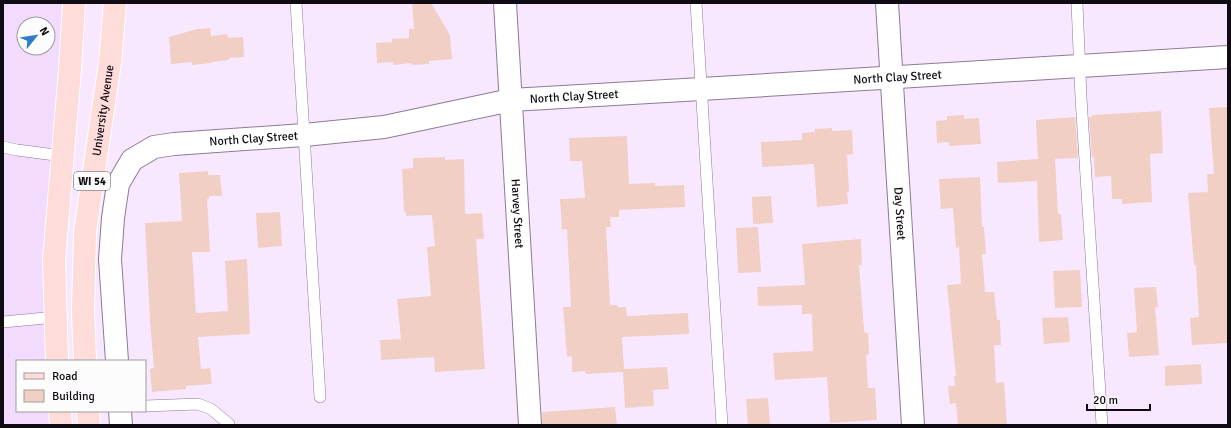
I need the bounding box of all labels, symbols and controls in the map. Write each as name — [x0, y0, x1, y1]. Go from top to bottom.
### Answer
north arrow — [16, 16, 56, 56]
text: N — [37, 25, 52, 38]
street label: University Avenue — [89, 64, 117, 157]
street label: North Clay Street — [853, 67, 942, 88]
street label: North Clay Street — [529, 87, 619, 107]
street label: North Clay Street — [209, 128, 298, 150]
road number: WI 54 — [74, 172, 110, 190]
street label: Harvey Street — [507, 178, 527, 249]
street label: Day Street — [890, 187, 909, 241]
legend — [16, 360, 146, 412]
text: Road — [52, 369, 78, 384]
scale bar — [1087, 386, 1150, 412]
text: Building — [52, 389, 95, 404]
text: 20 m — [1093, 393, 1118, 408]

